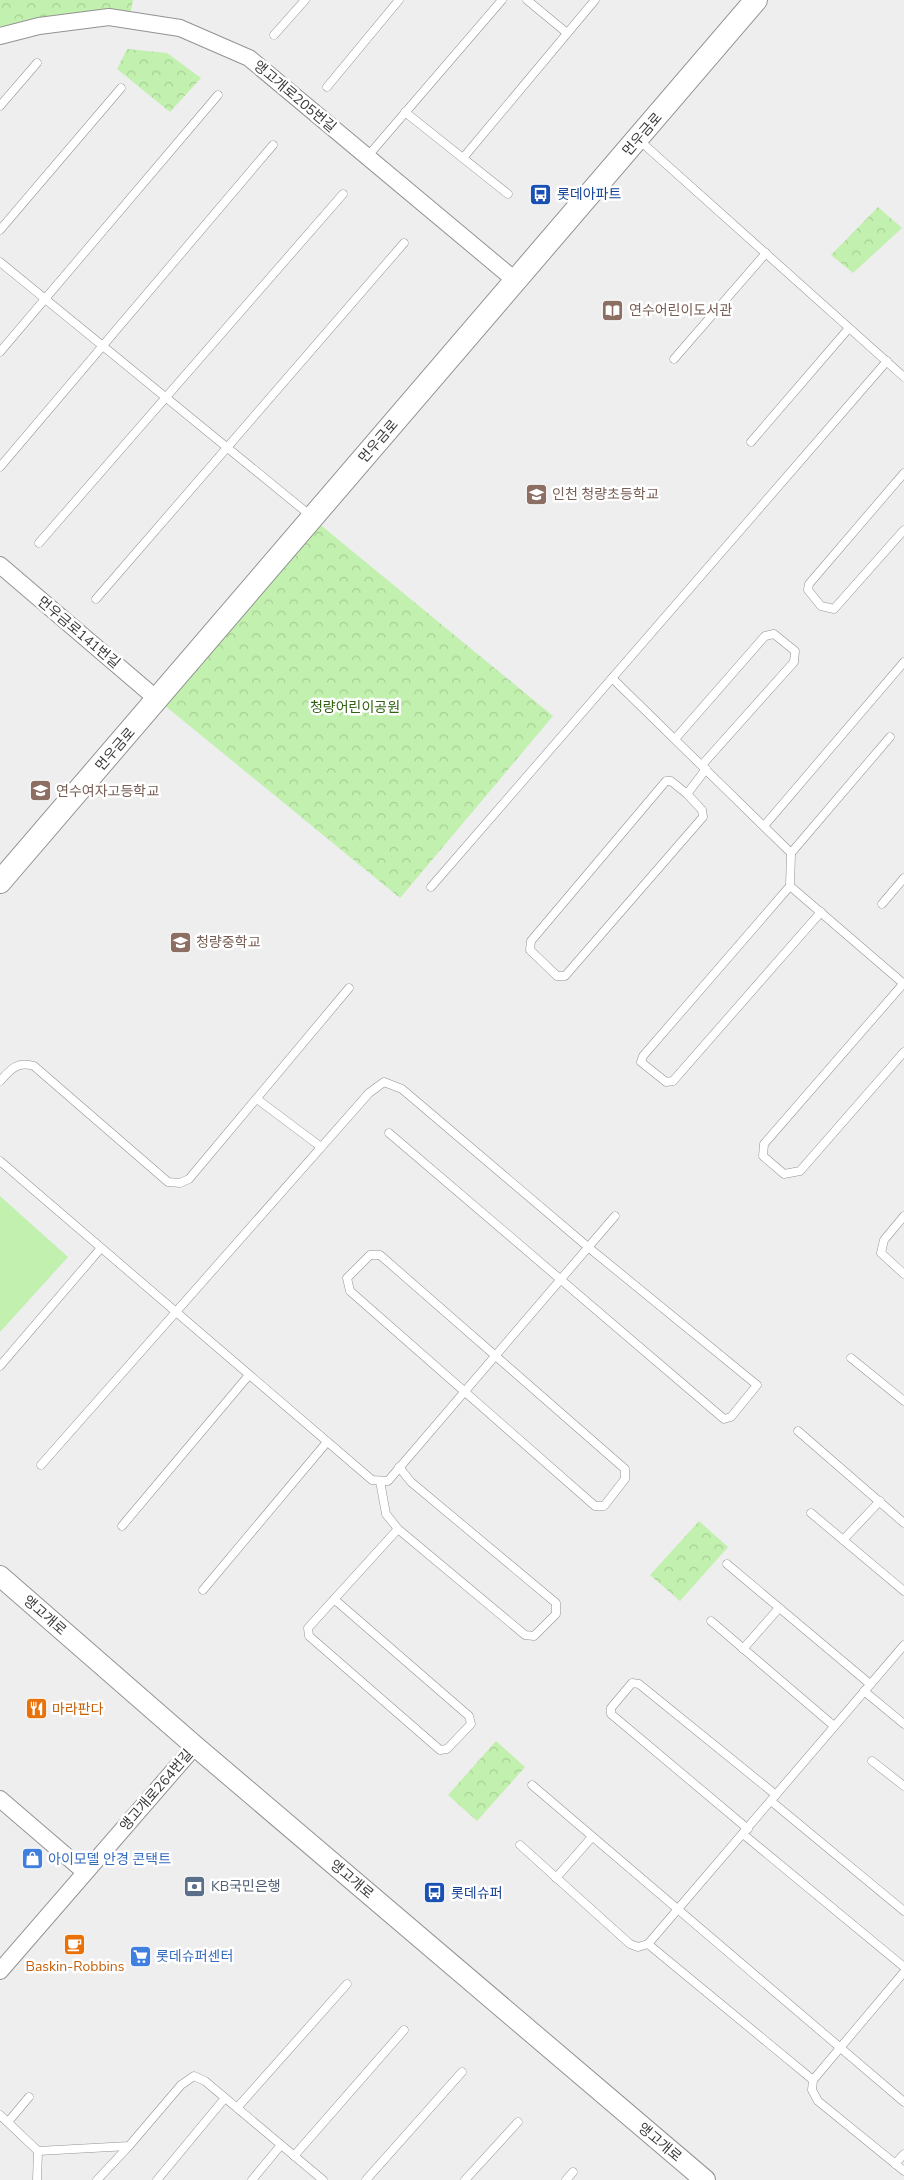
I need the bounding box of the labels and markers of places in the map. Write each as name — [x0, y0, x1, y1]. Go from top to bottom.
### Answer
bus stop icon: 롯데아파트 — [529, 182, 553, 206]
place label: 롯데아파트 — [557, 185, 622, 204]
library icon: 연수어린이도서관 — [601, 298, 625, 322]
place label: 연수어린이도서관 — [629, 301, 732, 320]
school or university icon: 인천 청량초등학교 — [524, 482, 548, 506]
place label: 인천 청량초등학교 — [552, 485, 659, 504]
school or university icon: 연수여자고등학교 — [28, 779, 52, 803]
place label: 연수여자고등학교 — [56, 782, 159, 801]
school or university icon: 청량중학교 — [168, 930, 192, 954]
place label: 청량중학교 — [196, 933, 261, 952]
restaurant icon: 마라판다 — [24, 1697, 48, 1721]
place label: 마라판다 — [52, 1700, 104, 1719]
shop icon: 아이모델 안경 콘택트 — [20, 1847, 44, 1871]
place label: 아이모델 안경 콘택트 — [48, 1850, 171, 1869]
bank icon: KB국민은행 — [183, 1874, 207, 1898]
place label: KB국민은행 — [211, 1877, 281, 1896]
bus stop icon: 롯데슈퍼 — [423, 1881, 447, 1905]
place label: 롯데슈퍼 — [451, 1884, 503, 1903]
cafe icon: Baskin-Robbins — [63, 1932, 87, 1956]
supermarket icon: 롯데슈퍼센터 — [128, 1944, 152, 1968]
place label: 롯데슈퍼센터 — [156, 1947, 233, 1966]
place label: Baskin-Robbins — [25, 1957, 125, 1976]

